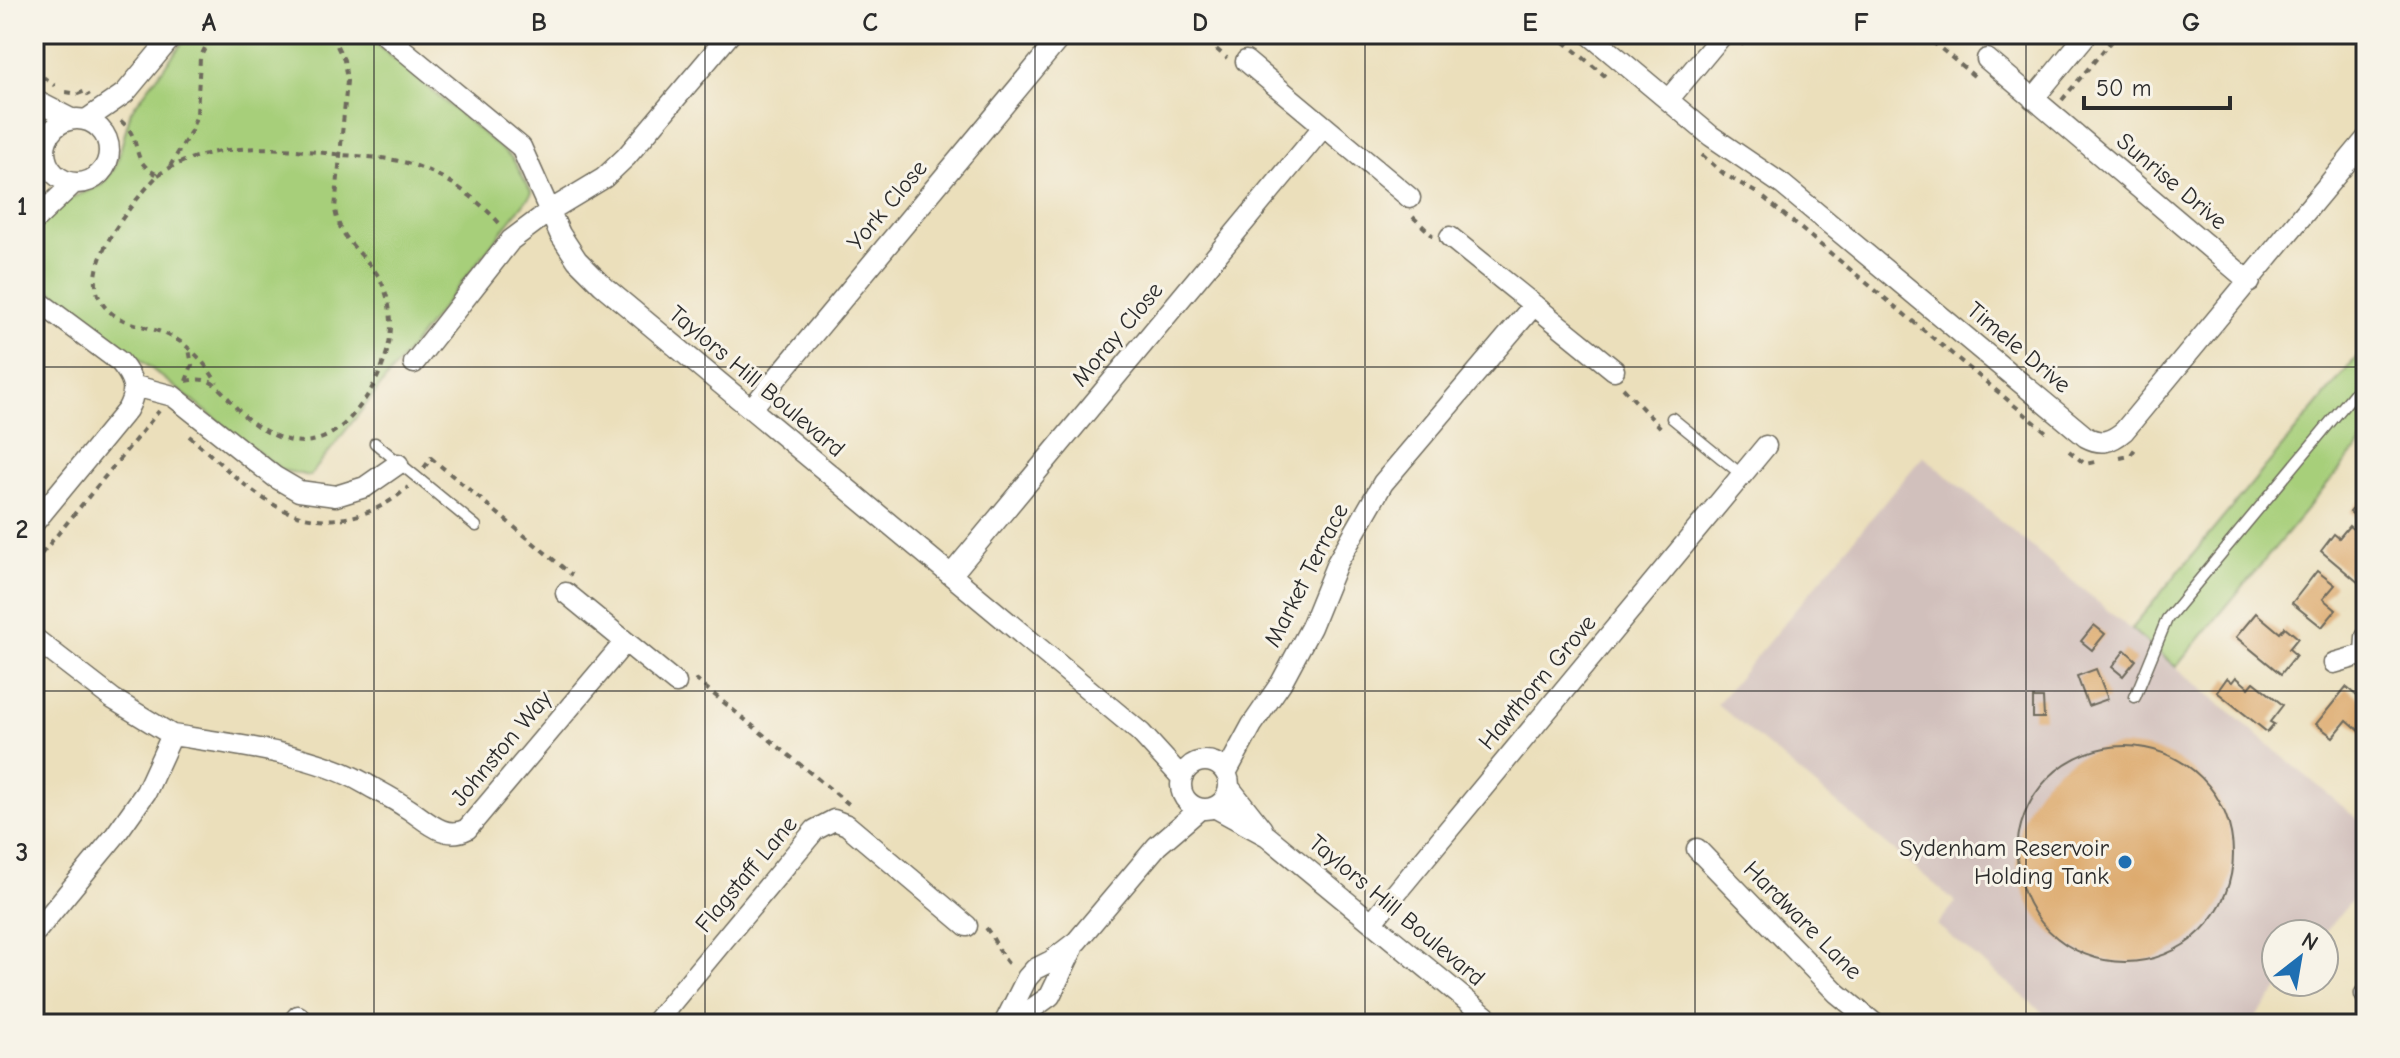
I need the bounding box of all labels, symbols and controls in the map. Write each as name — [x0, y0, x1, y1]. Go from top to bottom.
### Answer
text: A — [202, 8, 217, 38]
text: B — [531, 8, 547, 38]
text: C — [862, 8, 878, 38]
text: D — [1192, 8, 1208, 38]
text: E — [1522, 8, 1538, 38]
text: F — [1853, 8, 1869, 38]
text: G — [2182, 8, 2200, 38]
scale bar — [2084, 60, 2230, 110]
text: 50 m — [2096, 74, 2152, 102]
street label: Sunrise Drive — [2111, 127, 2233, 235]
street label: York Close — [841, 154, 933, 256]
text: 1 — [17, 192, 27, 222]
street label: Moray Close — [1065, 276, 1169, 392]
street label: Timele Drive — [1961, 296, 2077, 398]
street label: Taylors Hill Boulevard — [663, 299, 851, 463]
street label: Market Terrace — [1258, 499, 1354, 651]
text: 2 — [16, 515, 28, 545]
street label: Hawthorn Grove — [1472, 609, 1602, 755]
street label: Johnston Way — [445, 684, 558, 811]
street label: Flagstaff Lane — [689, 810, 803, 938]
street label: Taylors Hill Boulevard — [1303, 828, 1491, 992]
place label: Sydenham Reservoir Holding Tank — [1900, 834, 2109, 890]
text: 3 — [16, 838, 28, 868]
marker: Sydenham Reservoir Holding Tank — [2116, 853, 2134, 871]
street label: Hardware Lane — [1738, 855, 1868, 985]
north arrow — [2260, 918, 2340, 998]
text: N — [2297, 927, 2323, 957]

